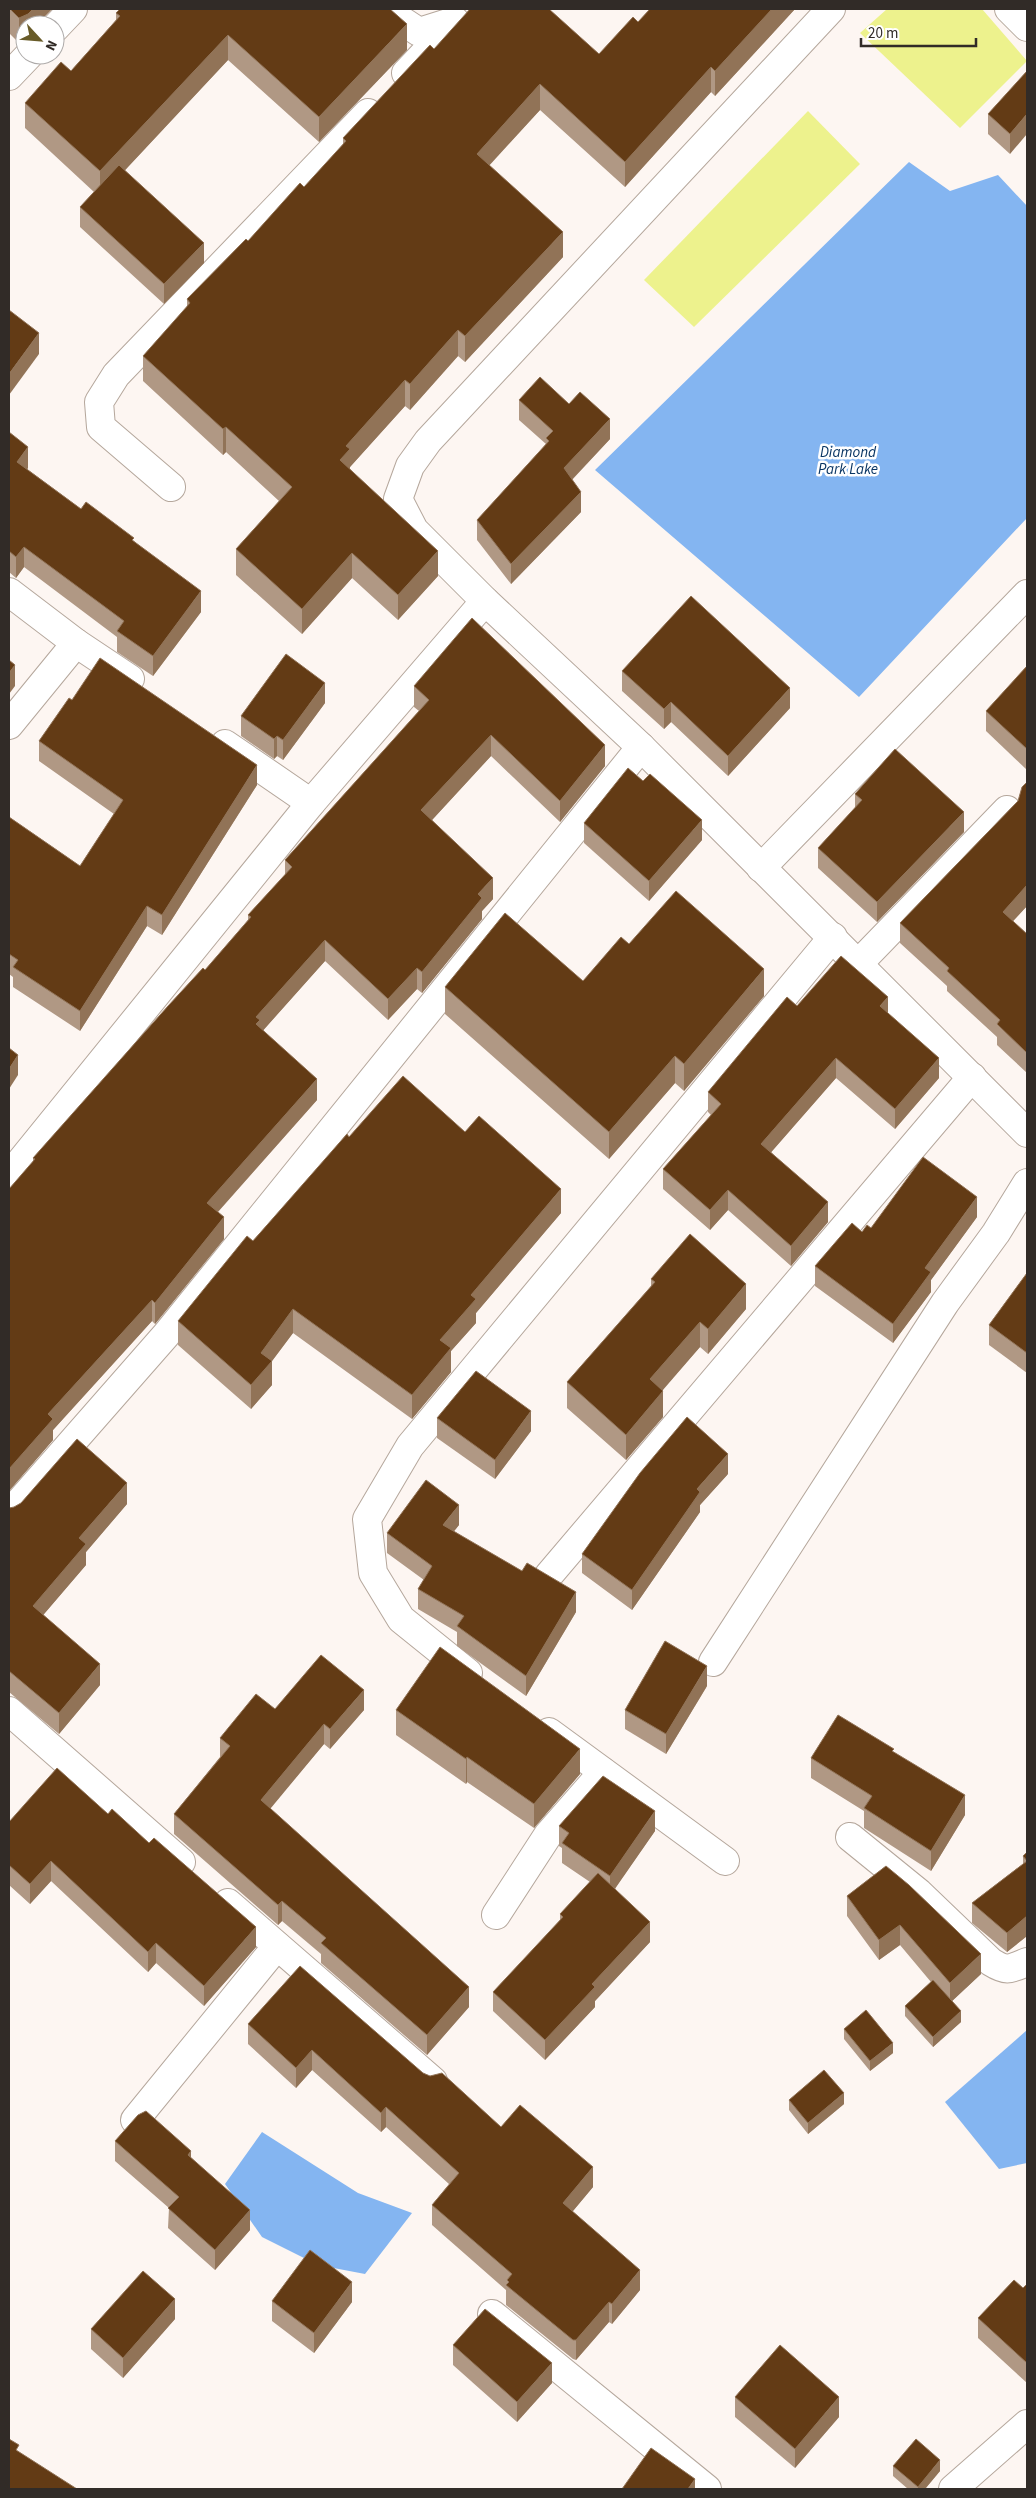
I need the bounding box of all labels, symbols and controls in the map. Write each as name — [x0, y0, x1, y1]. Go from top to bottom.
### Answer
north arrow — [15, 15, 65, 65]
scale bar — [861, 15, 976, 47]
text: 20 m — [868, 23, 898, 44]
text: N — [40, 37, 62, 54]
water label: Diamond Park Lake — [818, 442, 878, 480]

